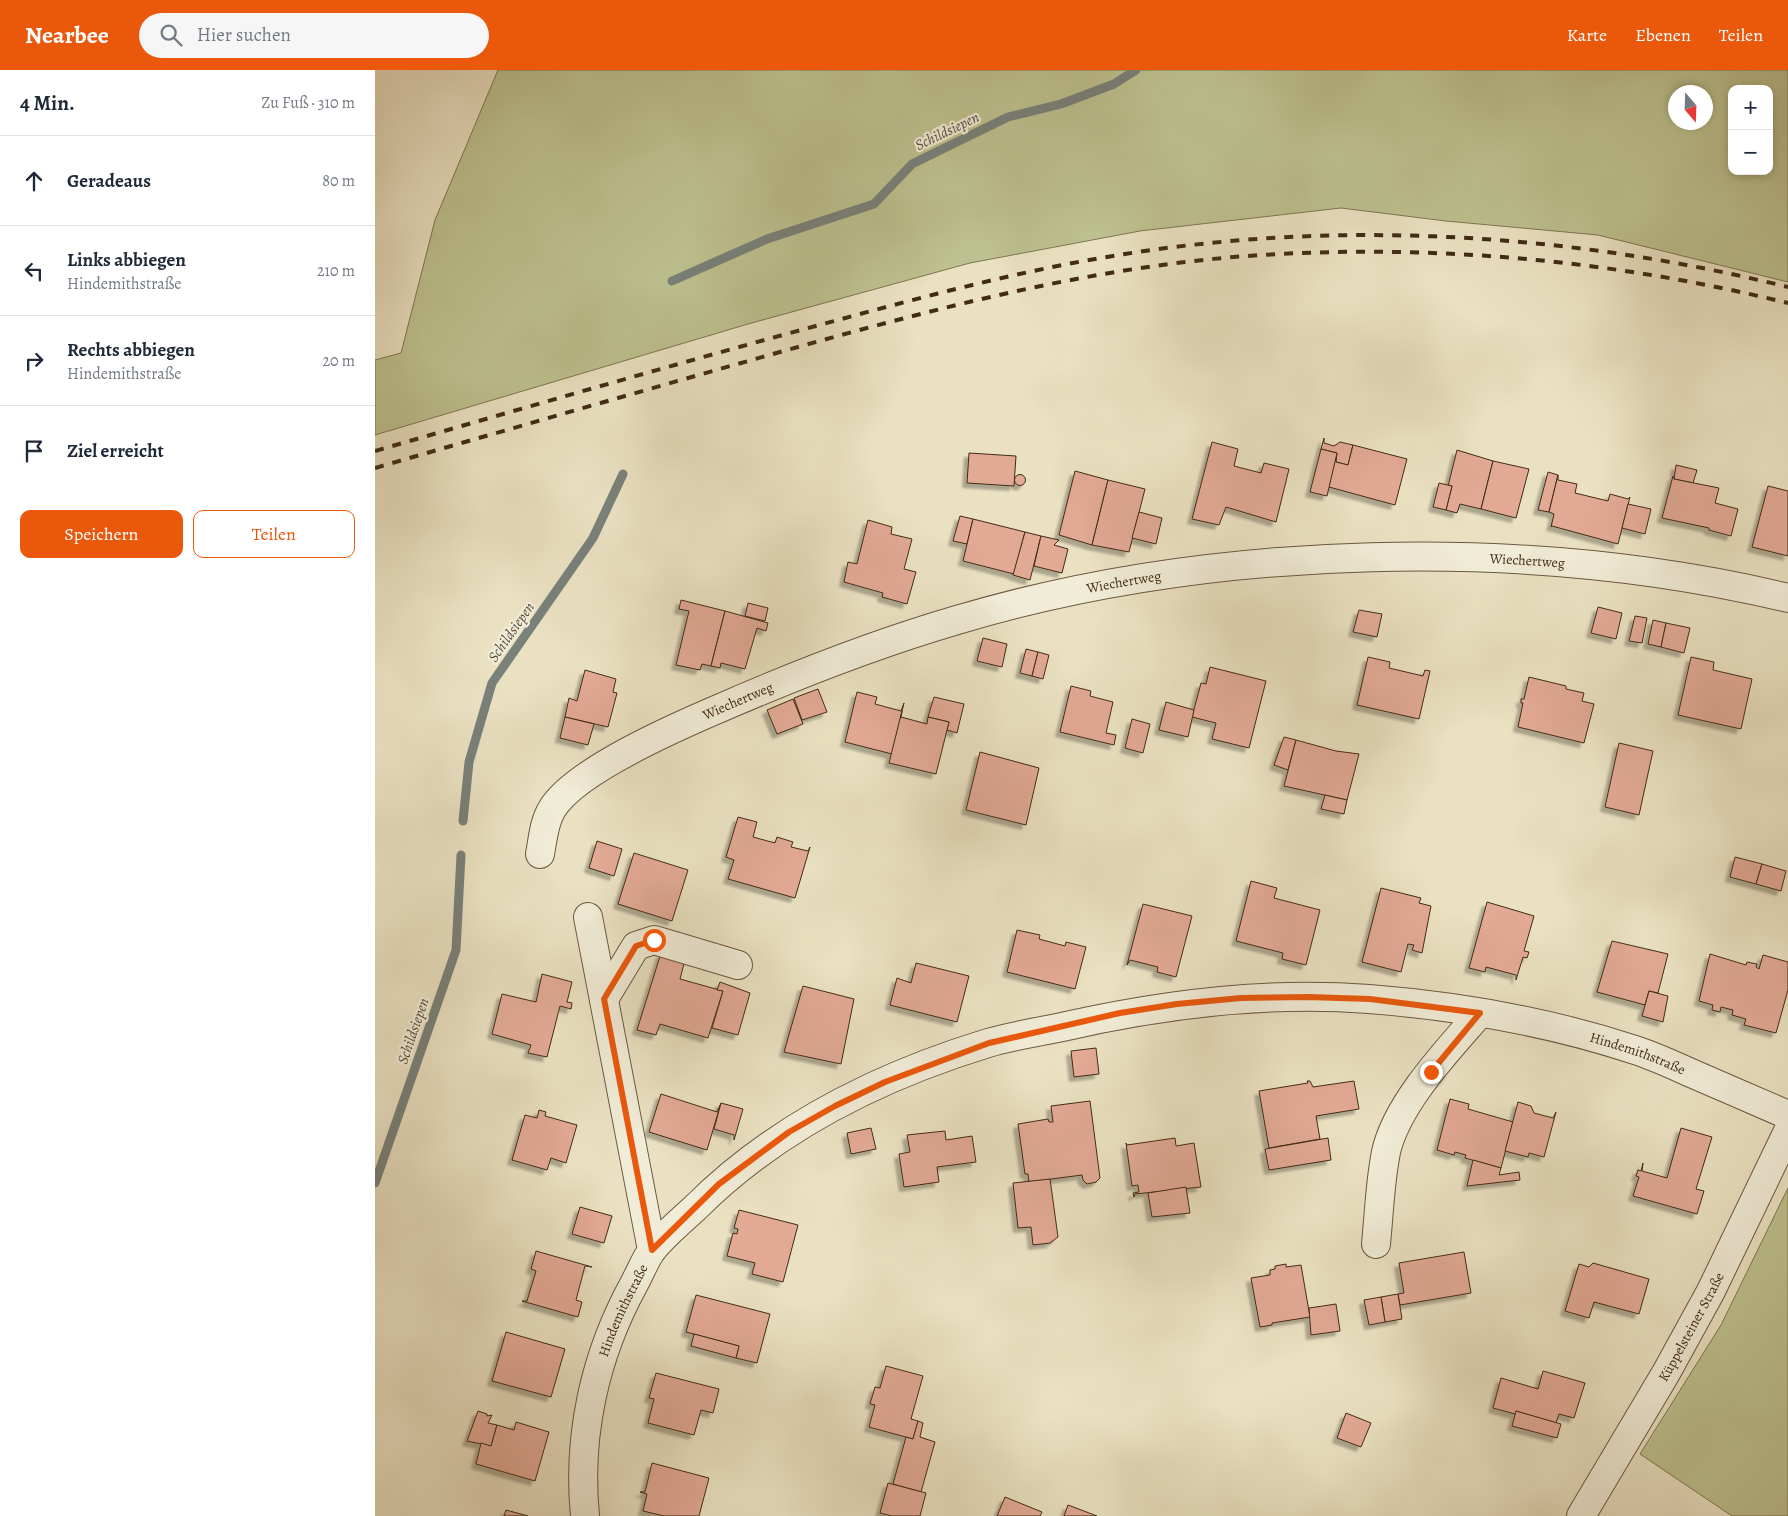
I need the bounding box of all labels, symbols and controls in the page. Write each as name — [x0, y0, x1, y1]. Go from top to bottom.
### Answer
search box — [139, 13, 489, 58]
text: Nearbee — [25, 19, 109, 51]
icon: search — [157, 21, 185, 49]
text: Hier suchen — [197, 22, 291, 48]
text: Karte — [1567, 23, 1607, 47]
text: Ebenen — [1635, 23, 1691, 47]
text: Teilen — [1719, 23, 1763, 47]
north arrow — [1668, 85, 1713, 130]
map controls — [1728, 85, 1773, 175]
button: + — [1728, 85, 1773, 130]
text: 4 Min. — [20, 89, 75, 117]
text: Zu Fuß · 310 m — [261, 92, 355, 114]
water label: Schildsiepen — [912, 107, 982, 155]
button: − — [1728, 130, 1773, 175]
icon: ahead — [20, 167, 48, 195]
text: Geradeaus — [67, 168, 151, 194]
text: 80 m — [322, 170, 355, 192]
text: Links abbiegen — [67, 247, 186, 273]
icon: left — [20, 257, 48, 285]
text: 210 m — [317, 260, 355, 282]
text: Hindemithstraße — [67, 273, 181, 295]
text: Rechts abbiegen — [67, 337, 195, 363]
icon: right — [20, 347, 48, 375]
text: 20 m — [322, 350, 355, 372]
text: Hindemithstraße — [67, 363, 181, 385]
icon: arrive — [20, 437, 48, 465]
text: Ziel erreicht — [67, 438, 164, 464]
button: Speichern — [20, 510, 183, 558]
button: Teilen — [193, 510, 355, 558]
street label: Wiechertweg — [1488, 549, 1566, 572]
street label: Wiechertweg — [1084, 566, 1162, 598]
water label: Schildsiepen — [483, 598, 539, 666]
street label: Wiechertweg — [698, 677, 776, 725]
route start — [643, 929, 666, 952]
water label: Schildsiepen — [392, 995, 434, 1067]
street label: Hindemithstraße — [1588, 1027, 1689, 1079]
route end — [1420, 1061, 1443, 1084]
street label: Hindemithstraße — [594, 1261, 652, 1359]
street label: Küppelsteiner Straße — [1654, 1269, 1728, 1385]

